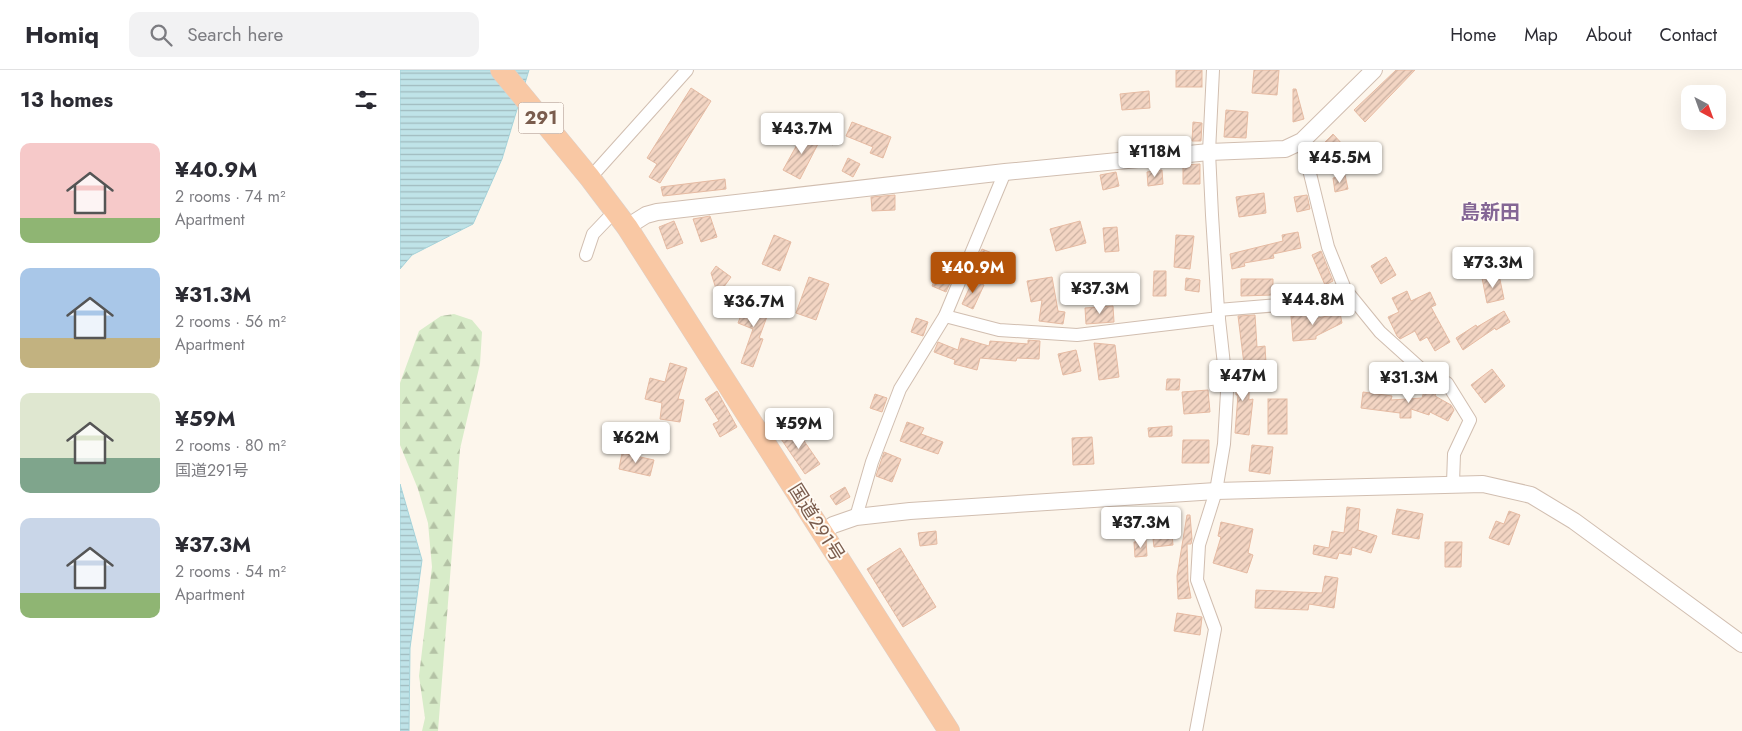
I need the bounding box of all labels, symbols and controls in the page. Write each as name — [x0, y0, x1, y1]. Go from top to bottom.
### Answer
search box — [129, 12, 479, 57]
text: Homiq — [25, 17, 99, 52]
icon: search — [147, 21, 175, 49]
text: Search here — [187, 21, 283, 48]
text: Home — [1450, 22, 1496, 48]
text: Map — [1524, 22, 1558, 48]
text: About — [1586, 22, 1631, 48]
text: Contact — [1659, 22, 1717, 48]
text: 13 homes — [20, 85, 113, 115]
north arrow — [1681, 85, 1726, 130]
map controls — [1681, 85, 1726, 130]
icon: filters — [352, 86, 380, 114]
road number: 291 — [518, 102, 564, 134]
pin: ¥43.7M — [761, 112, 843, 155]
text: ¥43.7M — [772, 117, 832, 140]
pin: ¥118M — [1120, 136, 1190, 178]
text: ¥118M — [1129, 140, 1181, 163]
pin: ¥45.5M — [1299, 142, 1381, 184]
text: ¥45.5M — [1309, 146, 1371, 169]
text: ¥40.9M — [175, 155, 257, 185]
icon: home — [60, 163, 120, 223]
text: 2 rooms · 74 m² — [175, 185, 286, 208]
district label: 島新田 — [1460, 198, 1520, 227]
text: Apartment — [175, 208, 245, 231]
pin: ¥73.3M — [1452, 246, 1534, 289]
text: ¥73.3M — [1463, 251, 1523, 274]
pin: ¥40.9M — [932, 252, 1014, 294]
text: ¥40.9M — [942, 256, 1004, 279]
pin: ¥37.3M — [1059, 272, 1141, 315]
text: ¥37.3M — [1071, 277, 1129, 300]
text: ¥31.3M — [175, 280, 251, 310]
pin: ¥44.8M — [1272, 284, 1354, 326]
pin: ¥36.7M — [713, 286, 795, 328]
icon: home — [60, 288, 120, 348]
text: ¥44.8M — [1282, 288, 1344, 311]
text: ¥36.7M — [724, 290, 784, 313]
text: 2 rooms · 56 m² — [175, 310, 286, 333]
text: Apartment — [175, 333, 245, 356]
pin: ¥47M — [1213, 360, 1273, 402]
pin: ¥31.3M — [1368, 362, 1450, 404]
text: ¥47M — [1220, 364, 1266, 387]
text: ¥31.3M — [1380, 366, 1438, 389]
text: ¥59M — [175, 404, 235, 434]
pin: ¥59M — [769, 408, 829, 450]
text: ¥59M — [776, 412, 822, 435]
icon: home — [60, 413, 120, 473]
pin: ¥62M — [606, 422, 666, 464]
text: ¥62M — [613, 426, 659, 449]
text: 2 rooms · 80 m² — [175, 434, 286, 457]
text: 国道291号 — [175, 459, 249, 482]
street label: 国道291号 — [782, 478, 851, 566]
pin: ¥37.3M — [1100, 506, 1182, 549]
text: ¥37.3M — [1112, 511, 1170, 534]
text: ¥37.3M — [175, 530, 251, 560]
icon: home — [60, 538, 120, 598]
text: 2 rooms · 54 m² — [175, 560, 286, 583]
text: Apartment — [175, 583, 245, 606]

